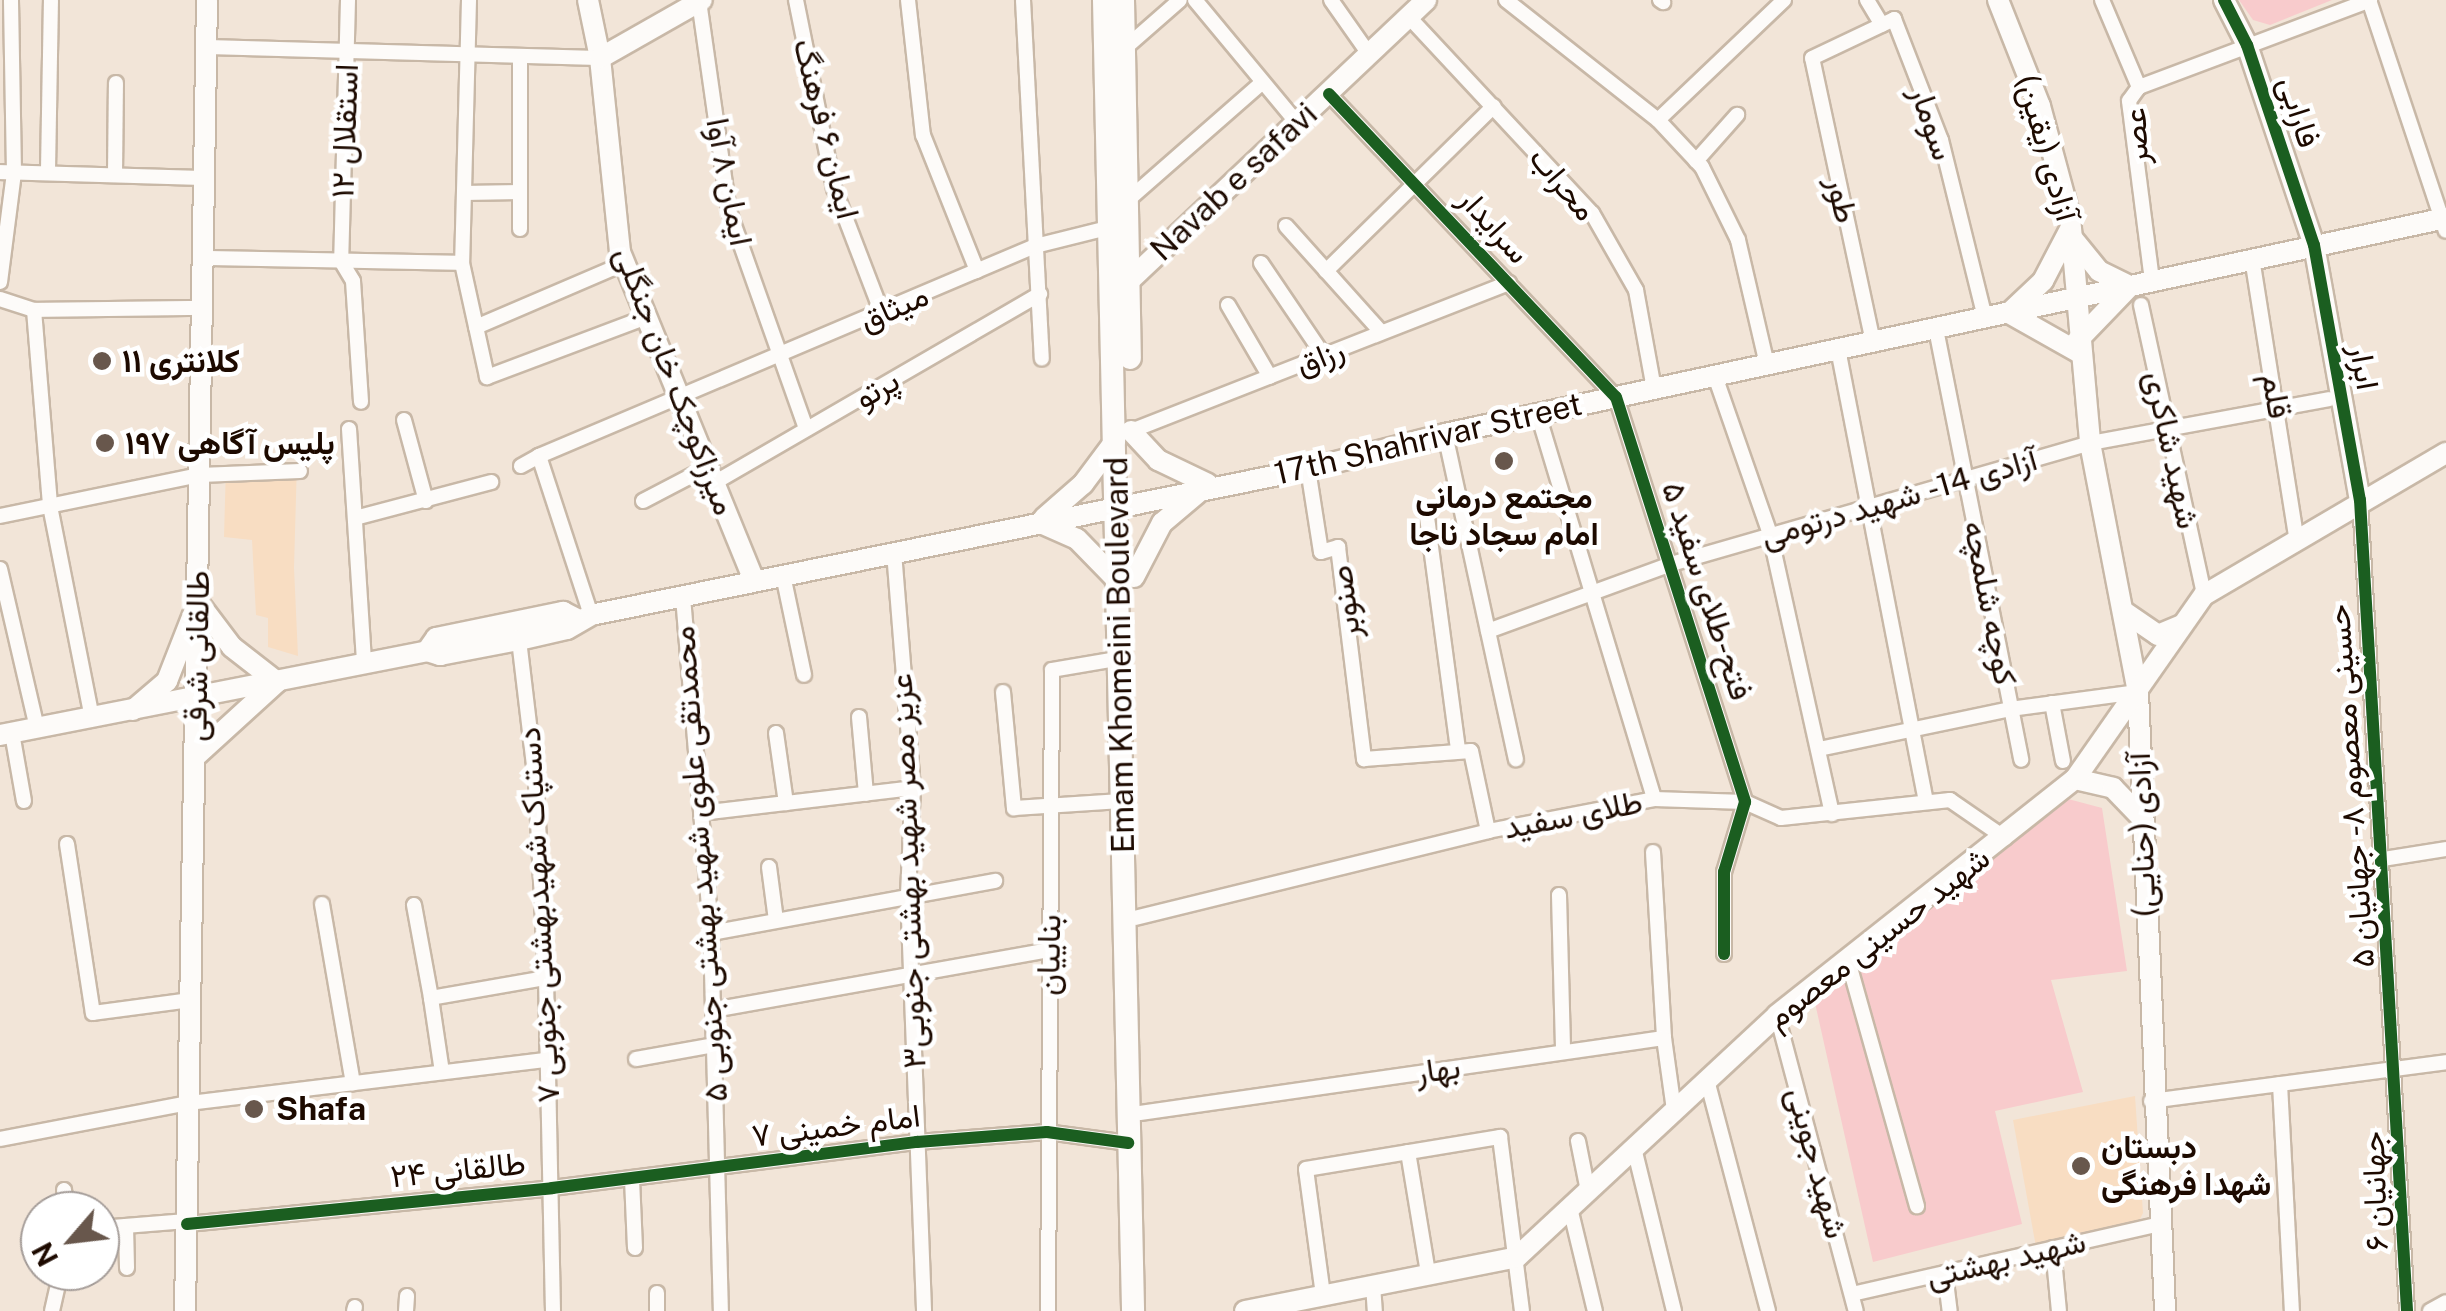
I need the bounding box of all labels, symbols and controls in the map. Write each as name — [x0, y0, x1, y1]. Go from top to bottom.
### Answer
street label: ایمان ۶ فرهنگ — [785, 35, 867, 223]
street label: استقلال ۱۲ — [323, 63, 367, 199]
street label: آزادی (یقین) — [2008, 70, 2086, 226]
street label: فارابی — [2270, 72, 2328, 152]
street label: سومار — [1901, 81, 1963, 165]
street label: Navab e safavi — [1142, 95, 1326, 269]
street label: عصر — [2115, 107, 2157, 165]
street label: ایمان ۸ آوا — [698, 115, 760, 249]
street label: محراب — [1521, 139, 1605, 229]
street label: طور — [1818, 173, 1866, 227]
street label: سرایدار — [1450, 180, 1538, 272]
street label: میرزاکوچک خان جنگلی — [606, 241, 744, 521]
street label: میثاق — [854, 276, 934, 340]
street label: رزاق — [1290, 330, 1350, 384]
street label: ابرار — [2341, 341, 2387, 393]
place label: کلانتری ۱۱ — [122, 342, 240, 380]
marker: کلانتری ۱۱ — [91, 350, 113, 372]
street label: پرتو — [848, 361, 906, 417]
street label: شهید شاکری — [2137, 368, 2207, 532]
street label: قلم — [2253, 370, 2299, 422]
street label: 17th Shahrivar Street — [1270, 385, 1586, 493]
place label: پلیس آگاهی ۱۹۷ — [125, 424, 335, 462]
marker: پلیس آگاهی ۱۹۷ — [94, 432, 116, 454]
street label: آزادی 14 - شهید درتومی — [1752, 439, 2046, 557]
marker: مجتمع درمانی امام سجاد ناجا — [1491, 448, 1517, 474]
street label: Emam Khomeini Boulevard — [1097, 456, 1143, 854]
street label: فتح-طلای سفید ۵ — [1654, 477, 1760, 705]
place label: مجتمع درمانی امام سجاد ناجا — [1409, 479, 1599, 554]
street label: کوچه شلمچه — [1955, 518, 2025, 688]
street label: صنوبر — [1321, 563, 1369, 641]
street label: طالقانی شرقی — [176, 570, 218, 742]
street label: حسینی معصوم ۸ - جهانیان ۵ — [2319, 599, 2383, 973]
street label: محمدتقی علوی شهید بهشتی جنوبی ۵ — [664, 625, 736, 1103]
street label: عزیز مصر شهید بهشتی جنوبی۳ — [882, 673, 934, 1069]
street label: دستپاک شهیدبهشتی جنوبی ۷ — [510, 726, 568, 1104]
street label: آزادی (حنایی) — [2120, 752, 2164, 918]
street label: طلای سفید — [1500, 783, 1646, 847]
street label: شهید حسینی معصوم — [1759, 839, 1997, 1037]
street label: بناییان — [1029, 914, 1069, 996]
street label: بهار — [1413, 1048, 1463, 1092]
street label: شهید جوینی — [1778, 1083, 1856, 1243]
place label: Shafa — [276, 1090, 366, 1128]
marker: Shafa — [241, 1096, 267, 1122]
street label: امام خمینی ۷ — [750, 1097, 922, 1155]
place label: دبستان شهدا فرهنگی — [2101, 1129, 2271, 1204]
street label: جهانیان ۶ — [2354, 1130, 2396, 1252]
street label: طالقانی ۲۴ — [389, 1144, 527, 1196]
marker: دبستان شهدا فرهنگی — [2070, 1155, 2092, 1177]
north arrow — [20, 1191, 120, 1291]
street label: شهید بهشتی — [1923, 1222, 2089, 1296]
text: N — [25, 1237, 65, 1272]

